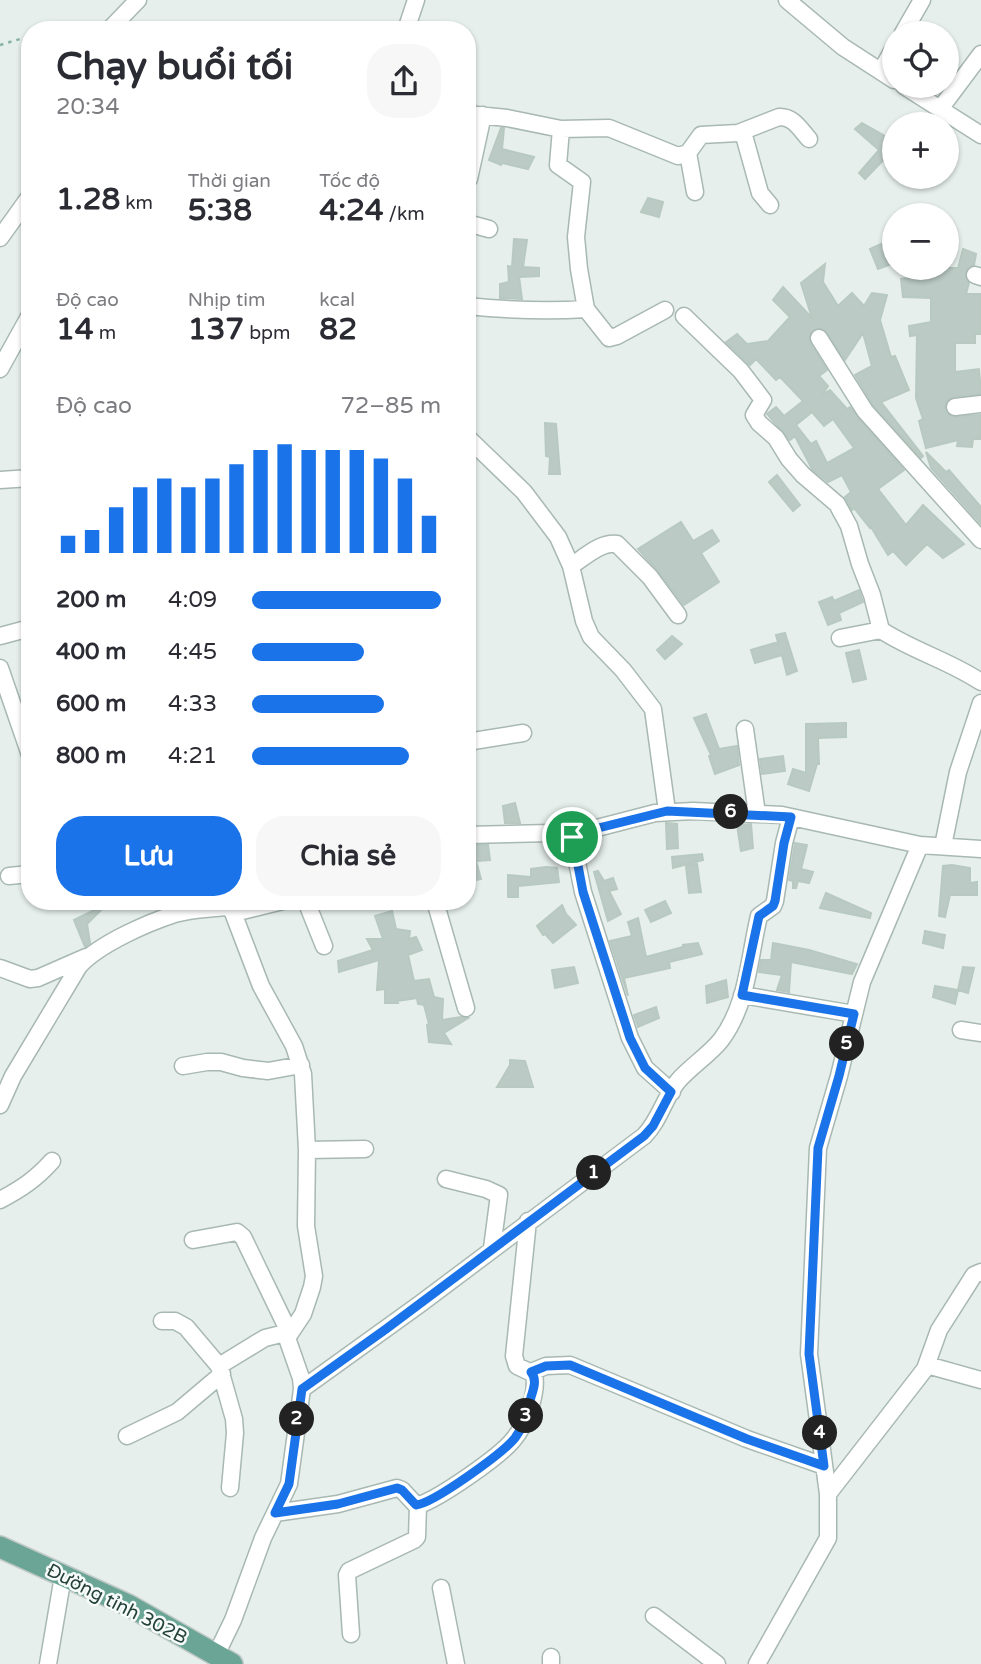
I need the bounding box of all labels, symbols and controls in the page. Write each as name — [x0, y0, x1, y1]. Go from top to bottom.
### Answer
map controls — [882, 21, 959, 280]
button: locate — [882, 21, 959, 98]
text: Chạy buổi tối — [56, 44, 293, 90]
button: share — [367, 44, 441, 118]
text: 20:34 — [56, 93, 120, 121]
button: + — [882, 112, 959, 189]
text: Thời gian — [188, 170, 271, 192]
text: Tốc độ — [319, 170, 380, 192]
text: 1.28 — [56, 181, 120, 218]
text: km — [120, 192, 153, 214]
text: 5:38 — [188, 192, 252, 229]
text: 4:24 — [319, 192, 384, 229]
text: /km — [384, 203, 425, 225]
button: − — [882, 203, 959, 280]
text: Độ cao — [56, 289, 119, 311]
text: Nhịp tim — [188, 289, 265, 311]
text: kcal — [319, 289, 355, 311]
text: 14 — [56, 311, 94, 348]
text: 137 — [188, 311, 244, 348]
text: 82 — [319, 311, 357, 348]
text: m — [94, 322, 116, 344]
text: bpm — [244, 322, 291, 344]
text: Độ cao — [56, 392, 132, 420]
text: 72–85 m — [340, 392, 441, 420]
text: 200 m — [56, 586, 126, 614]
text: 4:09 — [168, 586, 217, 614]
text: 400 m — [56, 638, 126, 666]
text: 4:45 — [168, 638, 217, 666]
text: 600 m — [56, 690, 126, 718]
text: 4:33 — [168, 690, 217, 718]
text: 800 m — [56, 742, 126, 770]
text: 4:21 — [168, 742, 217, 770]
pin: 6 — [714, 794, 748, 830]
text: 6 — [725, 800, 736, 822]
pin — [542, 807, 602, 867]
button: Lưu — [56, 816, 242, 896]
button: Chia sẻ — [256, 816, 441, 896]
icon: arrive — [553, 818, 591, 856]
pin: 5 — [830, 1026, 864, 1062]
text: 5 — [841, 1032, 852, 1054]
pin: 1 — [576, 1156, 612, 1190]
text: 1 — [588, 1161, 599, 1183]
pin: 3 — [508, 1398, 544, 1434]
pin: 2 — [280, 1402, 314, 1436]
text: 3 — [520, 1404, 531, 1426]
text: 2 — [291, 1407, 302, 1429]
pin: 4 — [802, 1416, 838, 1450]
text: 4 — [814, 1421, 825, 1443]
street label: Đường tỉnh 302B — [43, 1559, 191, 1649]

